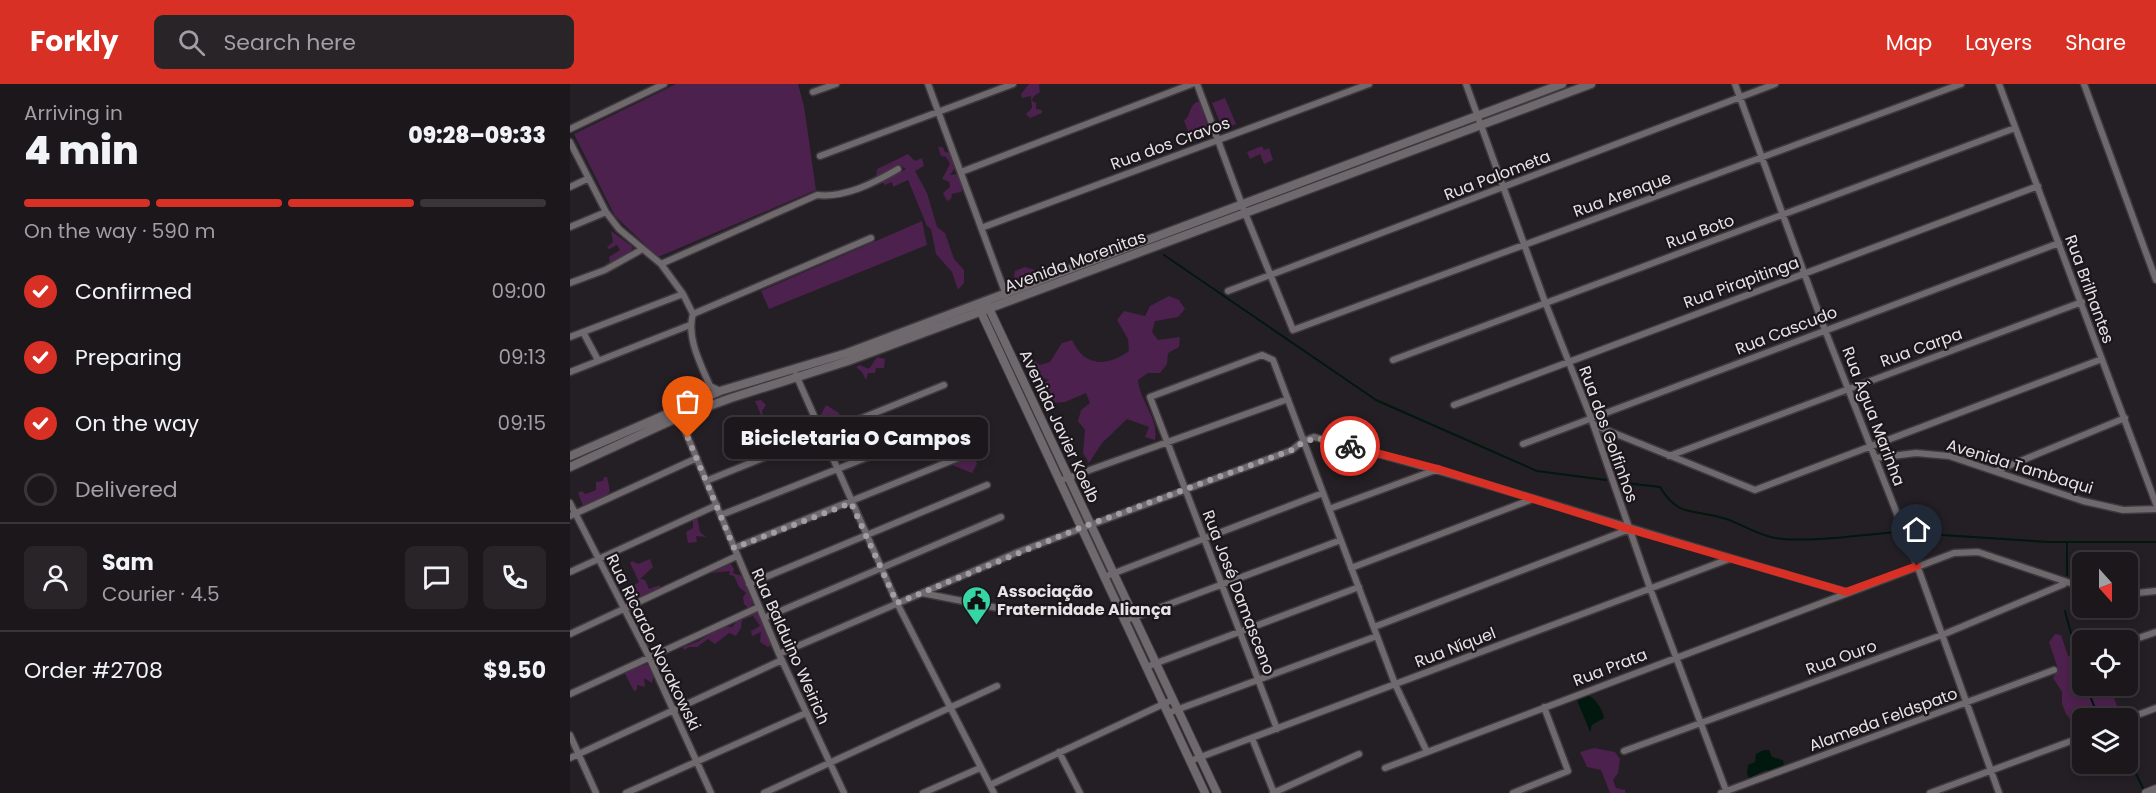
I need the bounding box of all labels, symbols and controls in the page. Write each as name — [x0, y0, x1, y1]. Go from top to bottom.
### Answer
search box — [154, 15, 574, 69]
text: Forkly — [30, 22, 118, 61]
icon: search — [175, 26, 208, 59]
text: Search here — [223, 27, 356, 58]
text: Map — [1886, 28, 1932, 57]
text: Layers — [1965, 28, 2032, 57]
text: Share — [2065, 28, 2126, 57]
text: Arriving in — [24, 99, 123, 127]
street label: Rua dos Cravos — [1107, 111, 1233, 176]
text: 09:28–09:33 — [408, 120, 546, 151]
text: 4 min — [24, 123, 139, 178]
street label: Rua Palometa — [1441, 145, 1554, 206]
street label: Rua Arenque — [1570, 166, 1675, 223]
street label: Rua Boto — [1663, 208, 1738, 254]
text: On the way · 590 m — [24, 217, 215, 245]
street label: Avenida Morenitas — [1001, 225, 1149, 298]
street label: Rua Brilhantes — [2059, 232, 2120, 347]
street label: Rua Pirapitinga — [1680, 251, 1802, 314]
icon: check — [24, 275, 57, 308]
text: Confirmed — [75, 276, 192, 307]
text: 09:00 — [491, 277, 546, 305]
street label: Rua Cascudo — [1732, 300, 1841, 360]
street label: Rua Carpa — [1877, 322, 1965, 373]
icon: check — [24, 341, 57, 374]
text: Preparing — [75, 342, 182, 373]
text: 09:13 — [498, 343, 546, 371]
street label: Rua Água Marinha — [1836, 343, 1911, 489]
street label: Avenida Javier Koelb — [1014, 346, 1105, 507]
street label: Rua dos Golfinhos — [1573, 363, 1644, 506]
pin — [662, 376, 713, 438]
icon: bag — [671, 385, 704, 418]
icon: check — [24, 407, 57, 440]
text: On the way — [75, 408, 199, 439]
text: 09:15 — [498, 409, 546, 437]
courier — [1320, 416, 1380, 476]
callout: Bicicletaria O Campos — [724, 417, 988, 459]
text: Bicicletaria O Campos — [741, 424, 971, 452]
icon: bike — [1334, 430, 1367, 463]
street label: Avenida Tambaqui — [1944, 433, 2096, 500]
text: Delivered — [75, 474, 178, 505]
pin — [1891, 504, 1942, 566]
street label: Rua José Damasceno — [1197, 507, 1280, 678]
icon: home — [1900, 513, 1933, 546]
button: person — [24, 546, 87, 609]
button: chat — [405, 546, 468, 609]
button: phone — [483, 546, 546, 609]
text: Sam — [102, 547, 154, 578]
street label: Rua Ricardo Novakowski — [601, 550, 706, 734]
north arrow — [2072, 552, 2138, 618]
map controls — [2072, 552, 2138, 774]
street label: Rua Balduino Weirich — [746, 564, 835, 728]
text: Courier · 4.5 — [102, 580, 220, 608]
place label: Associação Fraternidade Aliança — [997, 580, 1171, 621]
public building icon: Associação Fraternidade Aliança — [960, 584, 992, 626]
street label: Rua Níquel — [1411, 621, 1499, 673]
button: locate — [2072, 630, 2138, 696]
street label: Rua Ouro — [1802, 634, 1880, 681]
street label: Rua Prata — [1570, 643, 1651, 692]
text: Order #2708 — [24, 655, 163, 686]
text: $9.50 — [483, 655, 546, 686]
street label: Alameda Feldspato — [1806, 682, 1961, 757]
button: layers — [2072, 708, 2138, 774]

